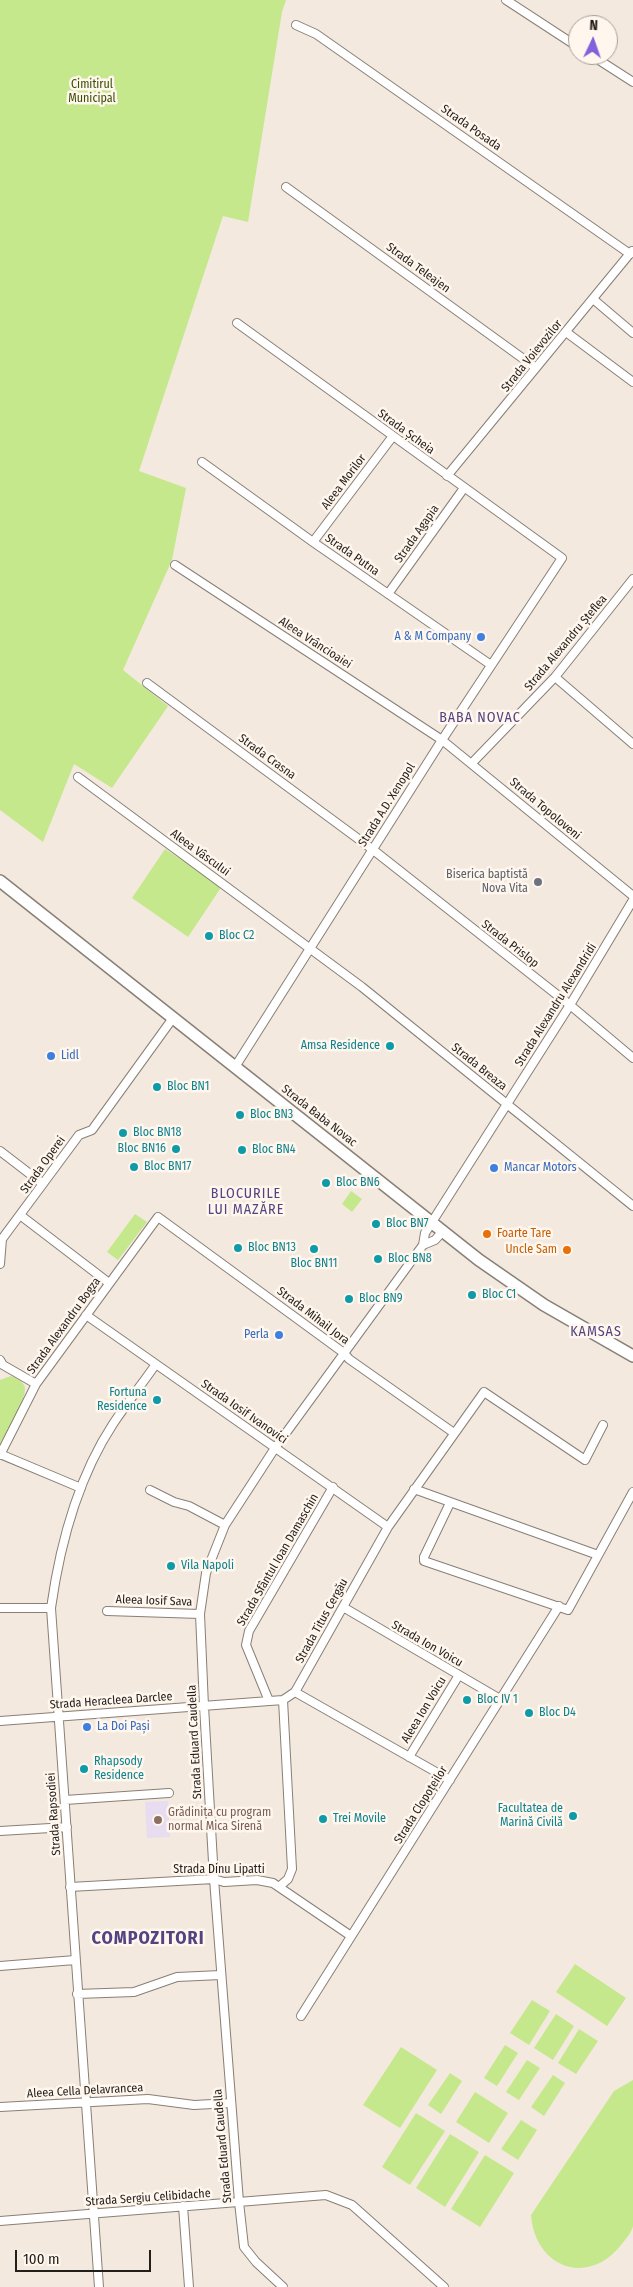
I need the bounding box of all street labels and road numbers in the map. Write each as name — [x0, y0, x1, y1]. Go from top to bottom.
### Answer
street label: Strada Posada — [438, 102, 504, 154]
street label: Strada Teleajen — [383, 240, 453, 296]
street label: Strada Voievozilor — [499, 317, 565, 395]
street label: Strada Șcheia — [375, 406, 437, 458]
street label: Aleea Morilor — [319, 451, 369, 513]
street label: Strada Agapia — [392, 502, 442, 566]
street label: Strada Putna — [322, 531, 382, 579]
street label: Strada Alexandru Șteflea — [522, 592, 610, 694]
street label: Aleea Vrâncioaiei — [276, 614, 354, 672]
street label: Strada Crasna — [235, 731, 299, 783]
street label: Strada A.D. Xenopol — [356, 761, 418, 849]
street label: Strada Topoloveni — [506, 775, 584, 843]
street label: Aleea Vâscului — [167, 827, 233, 879]
street label: Strada Prislop — [478, 917, 542, 971]
street label: Strada Alexandru Alexandridi — [512, 941, 600, 1069]
street label: Strada Breaza — [448, 1040, 510, 1094]
street label: Strada Baba Novac — [278, 1082, 360, 1150]
street label: Strada Operei — [17, 1134, 69, 1196]
street label: Strada Alexandru Bogza — [24, 1275, 104, 1377]
street label: Strada Mihail Jora — [274, 1284, 352, 1348]
street label: Strada Iosif Ivanovici — [198, 1377, 290, 1447]
street label: Strada Sfântul Ioan Damaschin — [234, 1491, 322, 1629]
street label: Strada Titus Cergău — [293, 1576, 351, 1666]
street label: Aleea Iosif Sava — [115, 1592, 193, 1610]
street label: Strada Ion Voicu — [389, 1618, 465, 1670]
street label: Aleea Ion Voicu — [399, 1674, 449, 1746]
street label: Strada Eduard Caudella — [185, 1684, 205, 1800]
street label: Strada Heracleea Darclee — [49, 1690, 173, 1712]
street label: Strada Clopoțeilor — [391, 1763, 451, 1847]
street label: Strada Rapsodiei — [44, 1772, 64, 1856]
street label: Strada Dinu Lipatti — [173, 1863, 265, 1877]
street label: Aleea Cella Delavrancea — [27, 2081, 143, 2101]
street label: Strada Eduard Caudella — [211, 2088, 235, 2204]
street label: Strada Sergiu Celibidache — [85, 2186, 211, 2210]

